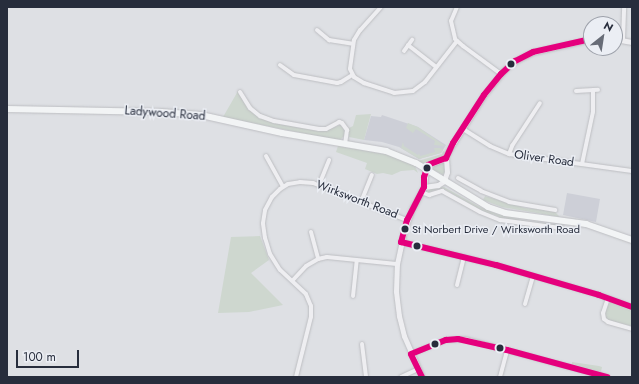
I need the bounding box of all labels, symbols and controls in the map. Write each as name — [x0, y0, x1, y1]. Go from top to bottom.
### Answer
north arrow — [583, 16, 623, 56]
text: N — [601, 17, 616, 36]
unlabelled marker — [506, 59, 516, 69]
street label: Ladywood Road — [124, 104, 206, 124]
street label: Oliver Road — [513, 148, 575, 170]
unlabelled marker — [422, 163, 432, 173]
street label: Wirksworth Road — [314, 178, 400, 222]
place label: St Norbert Drive / Wirksworth Road — [412, 222, 580, 236]
marker: St Norbert Drive / Wirksworth Road — [400, 224, 410, 234]
unlabelled marker — [412, 241, 422, 251]
unlabelled marker — [430, 339, 440, 349]
scale bar — [18, 342, 81, 368]
unlabelled marker — [495, 343, 505, 353]
text: 100 m — [23, 348, 56, 366]

